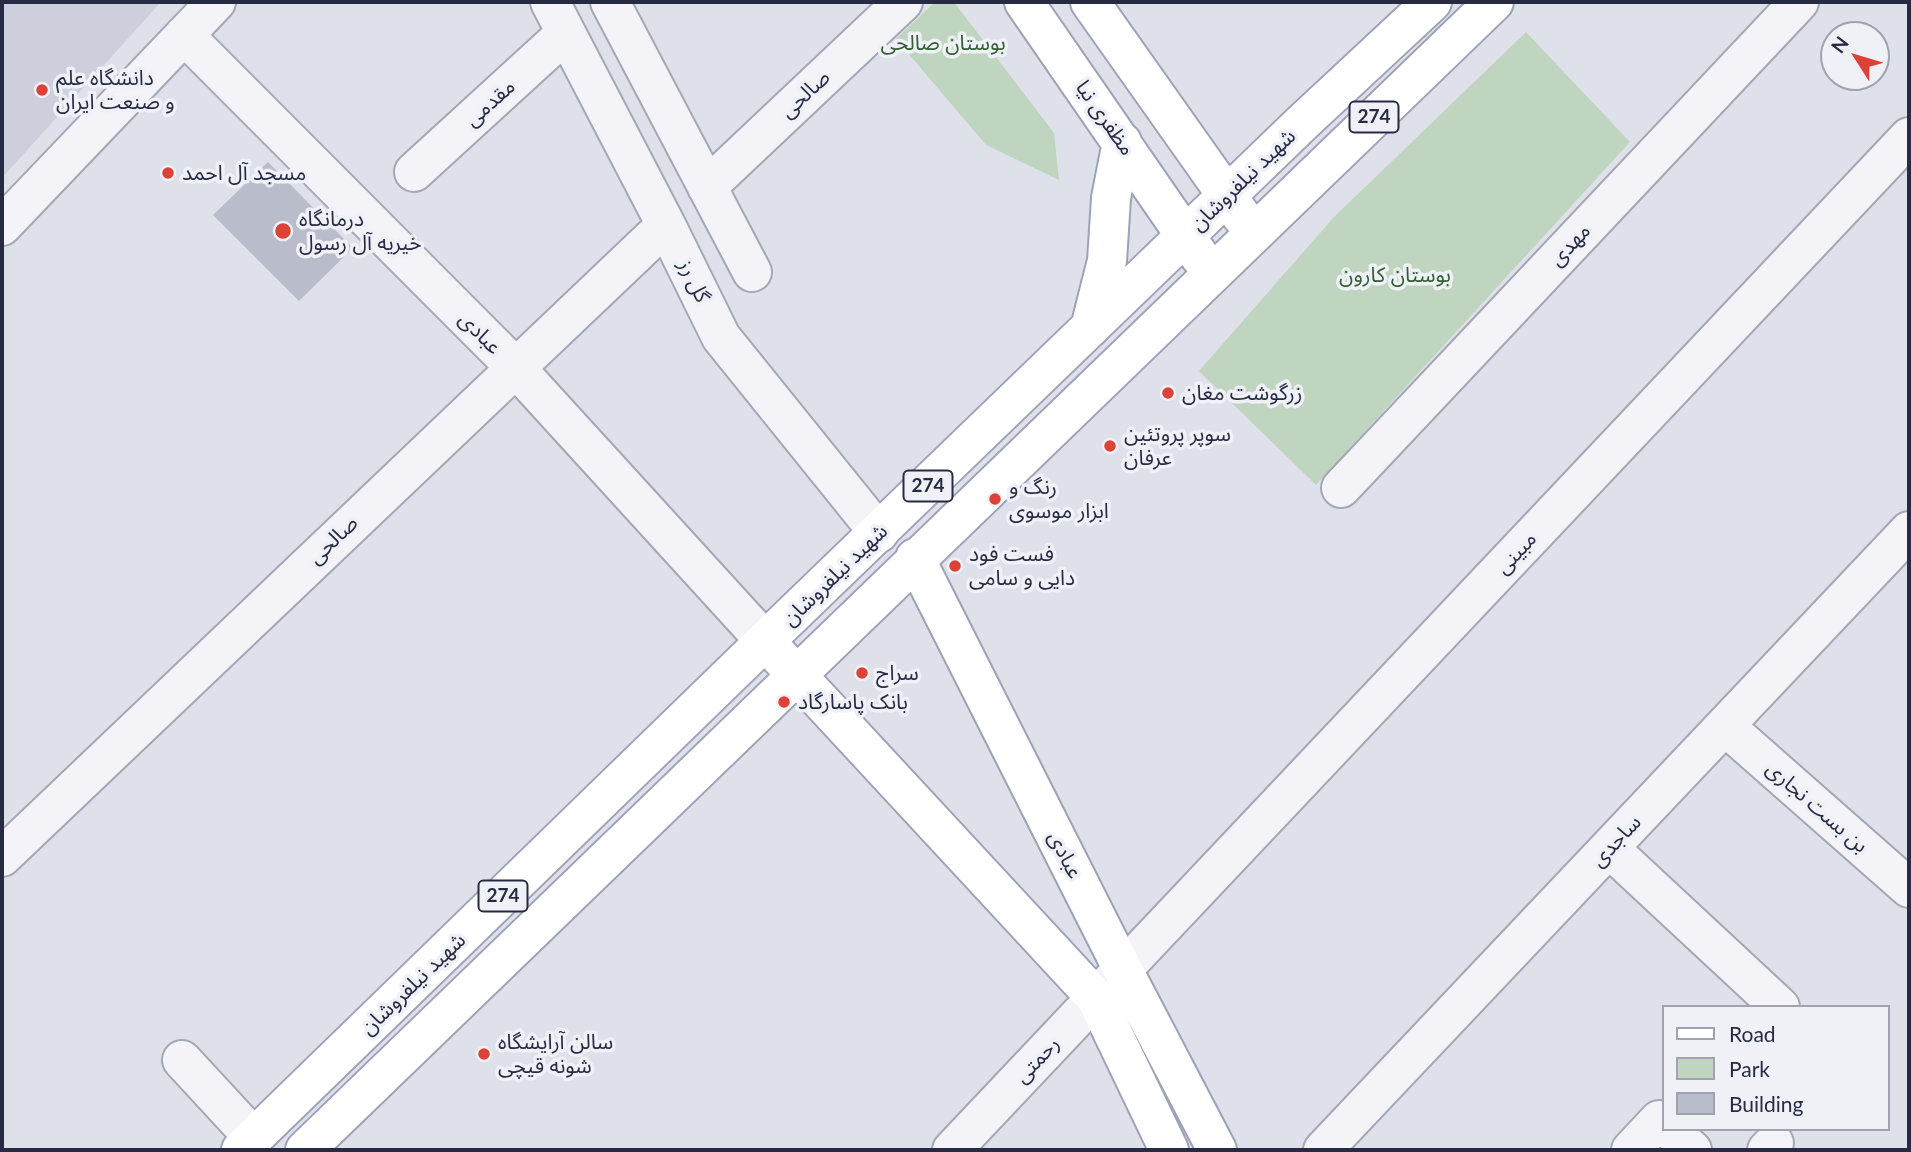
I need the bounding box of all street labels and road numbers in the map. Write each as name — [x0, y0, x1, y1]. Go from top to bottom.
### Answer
street label: صالحی — [775, 65, 835, 123]
street label: مقدمی — [460, 74, 520, 132]
street label: مظفری نیا — [1070, 76, 1140, 160]
road number: 274 — [1350, 102, 1398, 132]
street label: شهید نیلفروشان — [1185, 124, 1301, 236]
street label: مهدی — [1544, 219, 1596, 271]
street label: گل رز — [673, 255, 715, 307]
street label: عبادی — [453, 306, 507, 360]
road number: 274 — [904, 471, 953, 502]
street label: صالحی — [303, 510, 363, 570]
street label: شهید نیلفروشان — [777, 519, 893, 631]
street label: مبینی — [1490, 527, 1542, 579]
street label: بن بست نجاری — [1761, 756, 1873, 858]
street label: ساجدی — [1586, 810, 1646, 872]
street label: عبادی — [1042, 827, 1088, 883]
road number: 274 — [478, 880, 528, 912]
street label: شهید نیلفروشان — [355, 928, 471, 1040]
street label: رحمتی — [1009, 1031, 1065, 1089]

